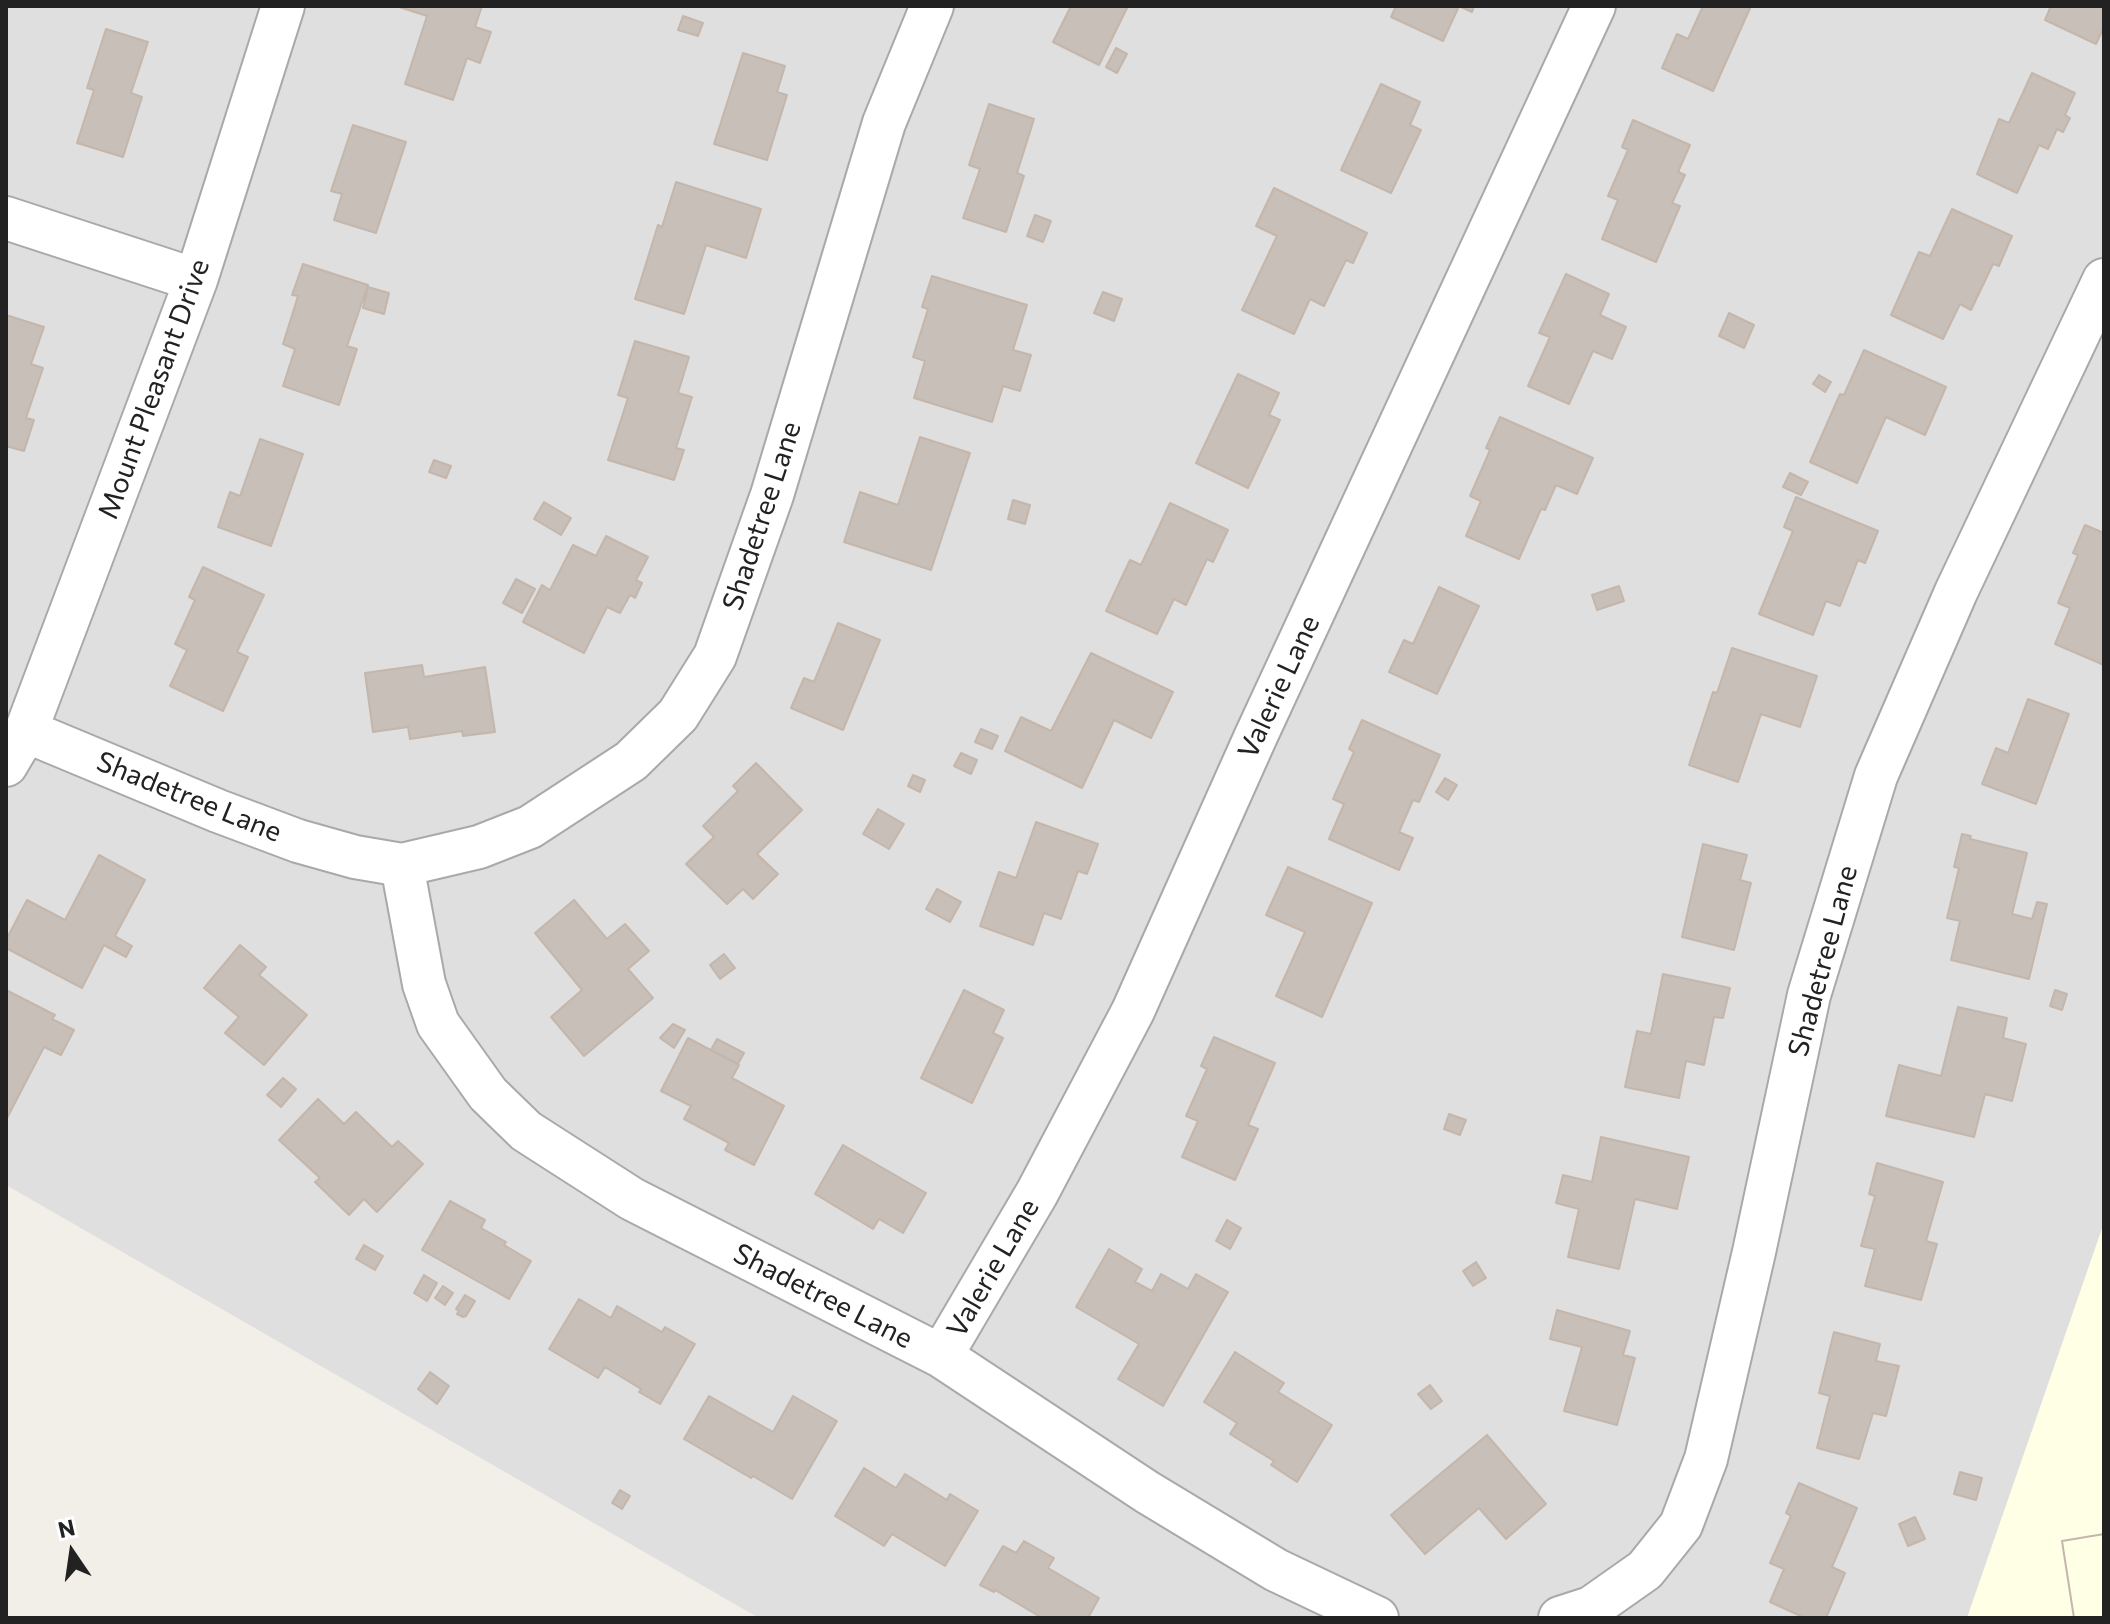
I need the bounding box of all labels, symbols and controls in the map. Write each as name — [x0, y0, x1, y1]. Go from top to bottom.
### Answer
street label: Mount Pleasant Drive — [91, 255, 217, 523]
street label: Shadetree Lane — [716, 417, 808, 615]
street label: Valerie Lane — [1231, 610, 1327, 764]
street label: Shadetree Lane — [92, 745, 286, 849]
street label: Shadetree Lane — [1781, 862, 1865, 1060]
street label: Valerie Lane — [940, 1193, 1046, 1343]
street label: Shadetree Lane — [728, 1236, 918, 1356]
north arrow — [32, 1512, 112, 1592]
text: N — [55, 1513, 78, 1543]

